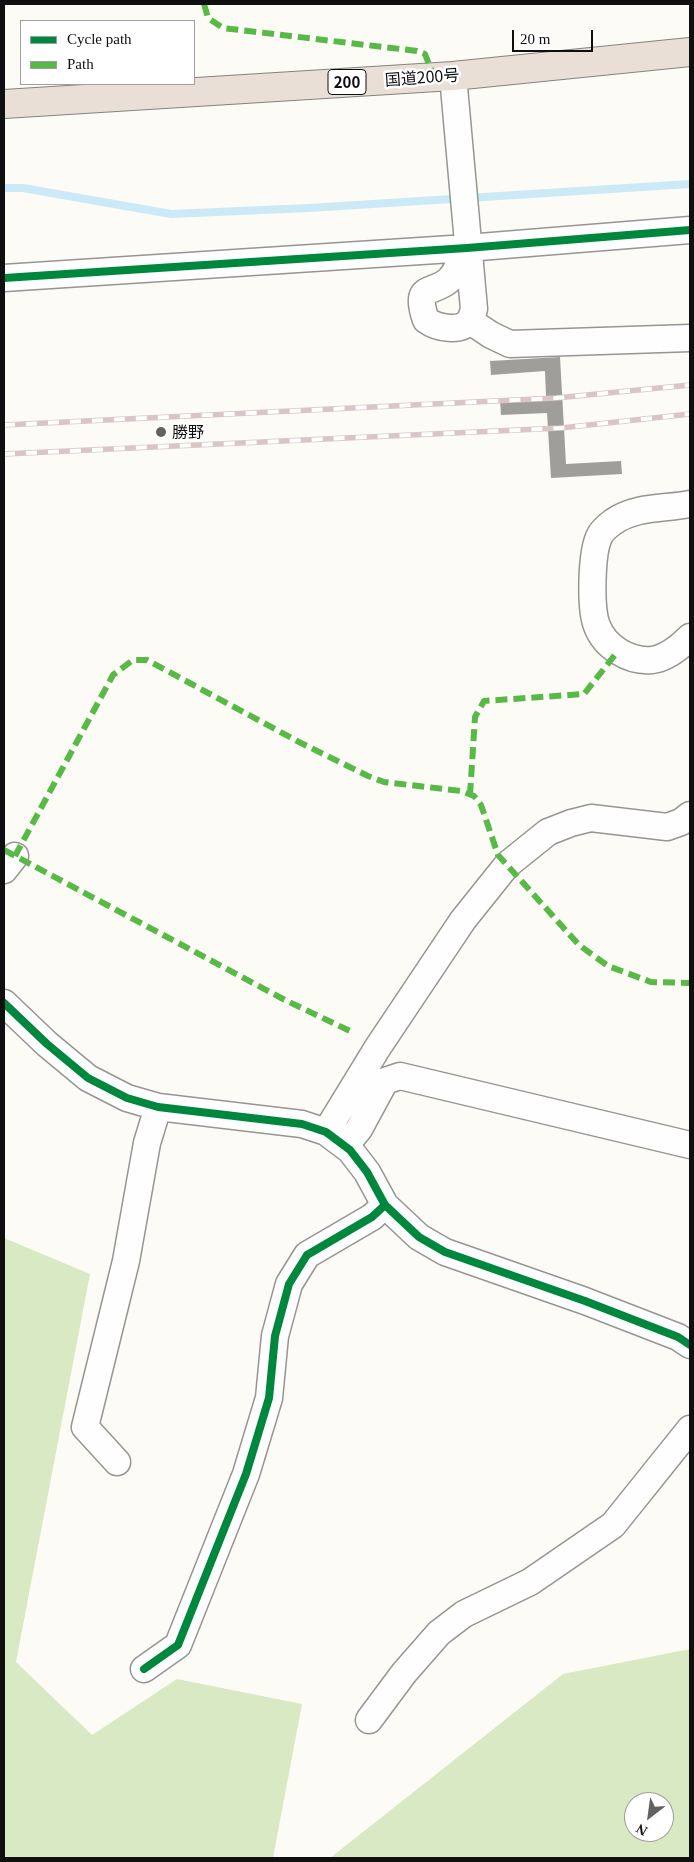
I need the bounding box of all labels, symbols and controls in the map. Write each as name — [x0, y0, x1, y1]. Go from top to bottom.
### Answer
legend — [20, 20, 195, 85]
scale bar — [514, 20, 595, 52]
text: Cycle path — [67, 31, 132, 47]
text: 20 m — [520, 31, 550, 47]
text: Path — [67, 56, 94, 72]
street label: 国道200号 — [384, 65, 460, 89]
road number: 200 — [328, 70, 366, 94]
place label: 勝野 — [172, 422, 204, 442]
marker: 勝野 — [154, 425, 168, 439]
north arrow — [624, 1792, 674, 1842]
text: N — [634, 1821, 650, 1839]

